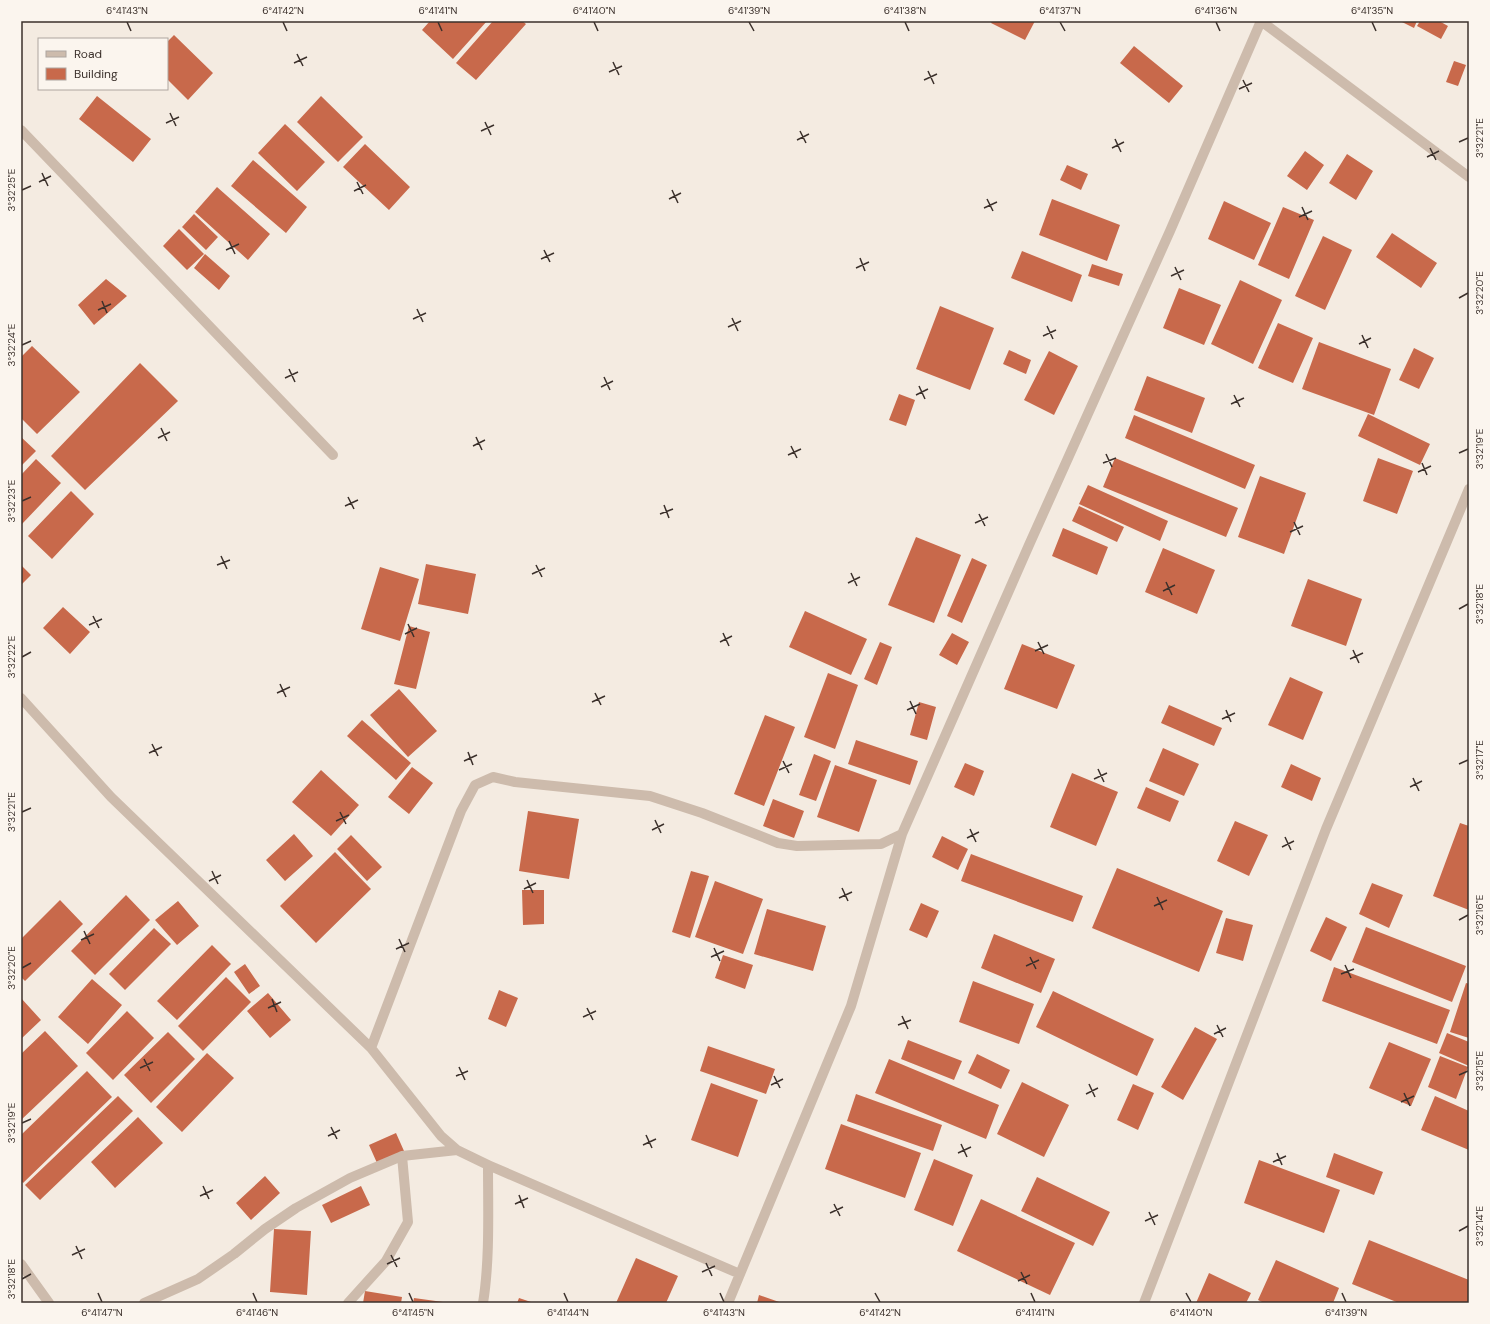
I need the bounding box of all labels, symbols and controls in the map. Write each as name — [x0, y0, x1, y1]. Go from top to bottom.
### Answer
text: 6°41'43"N — [106, 4, 148, 17]
text: 6°41'42"N — [262, 4, 304, 17]
text: 6°41'41"N — [419, 4, 458, 17]
text: 6°41'40"N — [573, 4, 615, 17]
text: 6°41'39"N — [728, 4, 770, 17]
text: 6°41'38"N — [884, 4, 926, 17]
text: 6°41'37"N — [1039, 4, 1081, 17]
text: 6°41'36"N — [1195, 4, 1237, 17]
text: 6°41'35"N — [1351, 4, 1393, 17]
legend — [38, 38, 168, 90]
text: Road — [74, 46, 102, 62]
text: Building — [74, 66, 118, 82]
text: 3°32'21"E — [1473, 118, 1486, 158]
text: 3°32'25"E — [5, 168, 18, 211]
text: 3°32'20"E — [1473, 271, 1486, 315]
text: 3°32'24"E — [5, 323, 18, 366]
text: 3°32'19"E — [1473, 428, 1486, 469]
text: 3°32'23"E — [5, 479, 18, 522]
text: 3°32'18"E — [1473, 583, 1486, 624]
text: 3°32'22"E — [5, 635, 18, 678]
text: 3°32'17"E — [1473, 740, 1486, 780]
text: 3°32'21"E — [5, 792, 18, 832]
text: 3°32'16"E — [1473, 894, 1486, 935]
text: 3°32'20"E — [5, 946, 18, 990]
text: 3°32'15"E — [1473, 1051, 1486, 1091]
text: 3°32'19"E — [5, 1102, 18, 1143]
text: 3°32'14"E — [1473, 1205, 1486, 1246]
text: 3°32'18"E — [5, 1258, 18, 1299]
text: 6°41'47"N — [81, 1306, 123, 1319]
text: 6°41'46"N — [236, 1306, 278, 1319]
text: 6°41'45"N — [392, 1306, 434, 1319]
text: 6°41'44"N — [547, 1306, 589, 1319]
text: 6°41'43"N — [703, 1306, 745, 1319]
text: 6°41'42"N — [859, 1306, 901, 1319]
text: 6°41'41"N — [1016, 1306, 1055, 1319]
text: 6°41'40"N — [1170, 1306, 1212, 1319]
text: 6°41'39"N — [1325, 1306, 1367, 1319]

